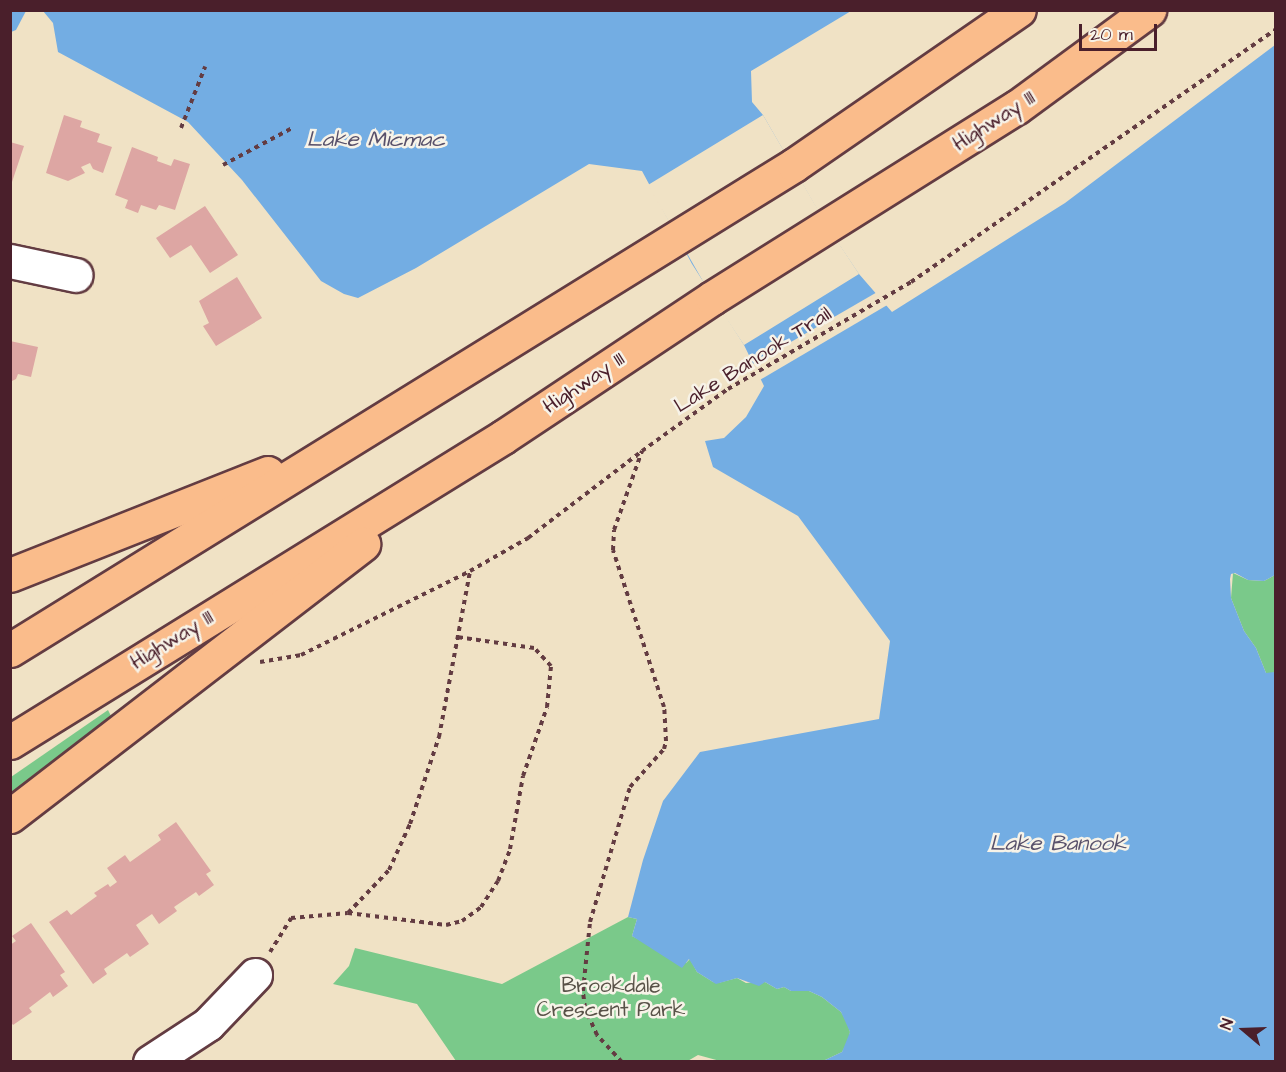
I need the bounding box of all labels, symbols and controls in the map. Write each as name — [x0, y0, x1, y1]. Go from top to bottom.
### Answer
scale bar — [1082, 12, 1160, 50]
text: 20 m — [1090, 22, 1133, 47]
street label: Highway 111 — [948, 85, 1040, 157]
water label: Lake Micmac — [307, 127, 445, 153]
street label: Lake Banook Trail — [670, 301, 836, 419]
street label: Highway 111 — [538, 347, 630, 419]
street label: Highway 111 — [126, 605, 218, 675]
water label: Lake Banook — [990, 831, 1126, 857]
park label: Brookdale Crescent Park — [537, 973, 685, 1023]
north arrow — [1214, 1000, 1274, 1060]
text: N — [1215, 1016, 1239, 1032]

